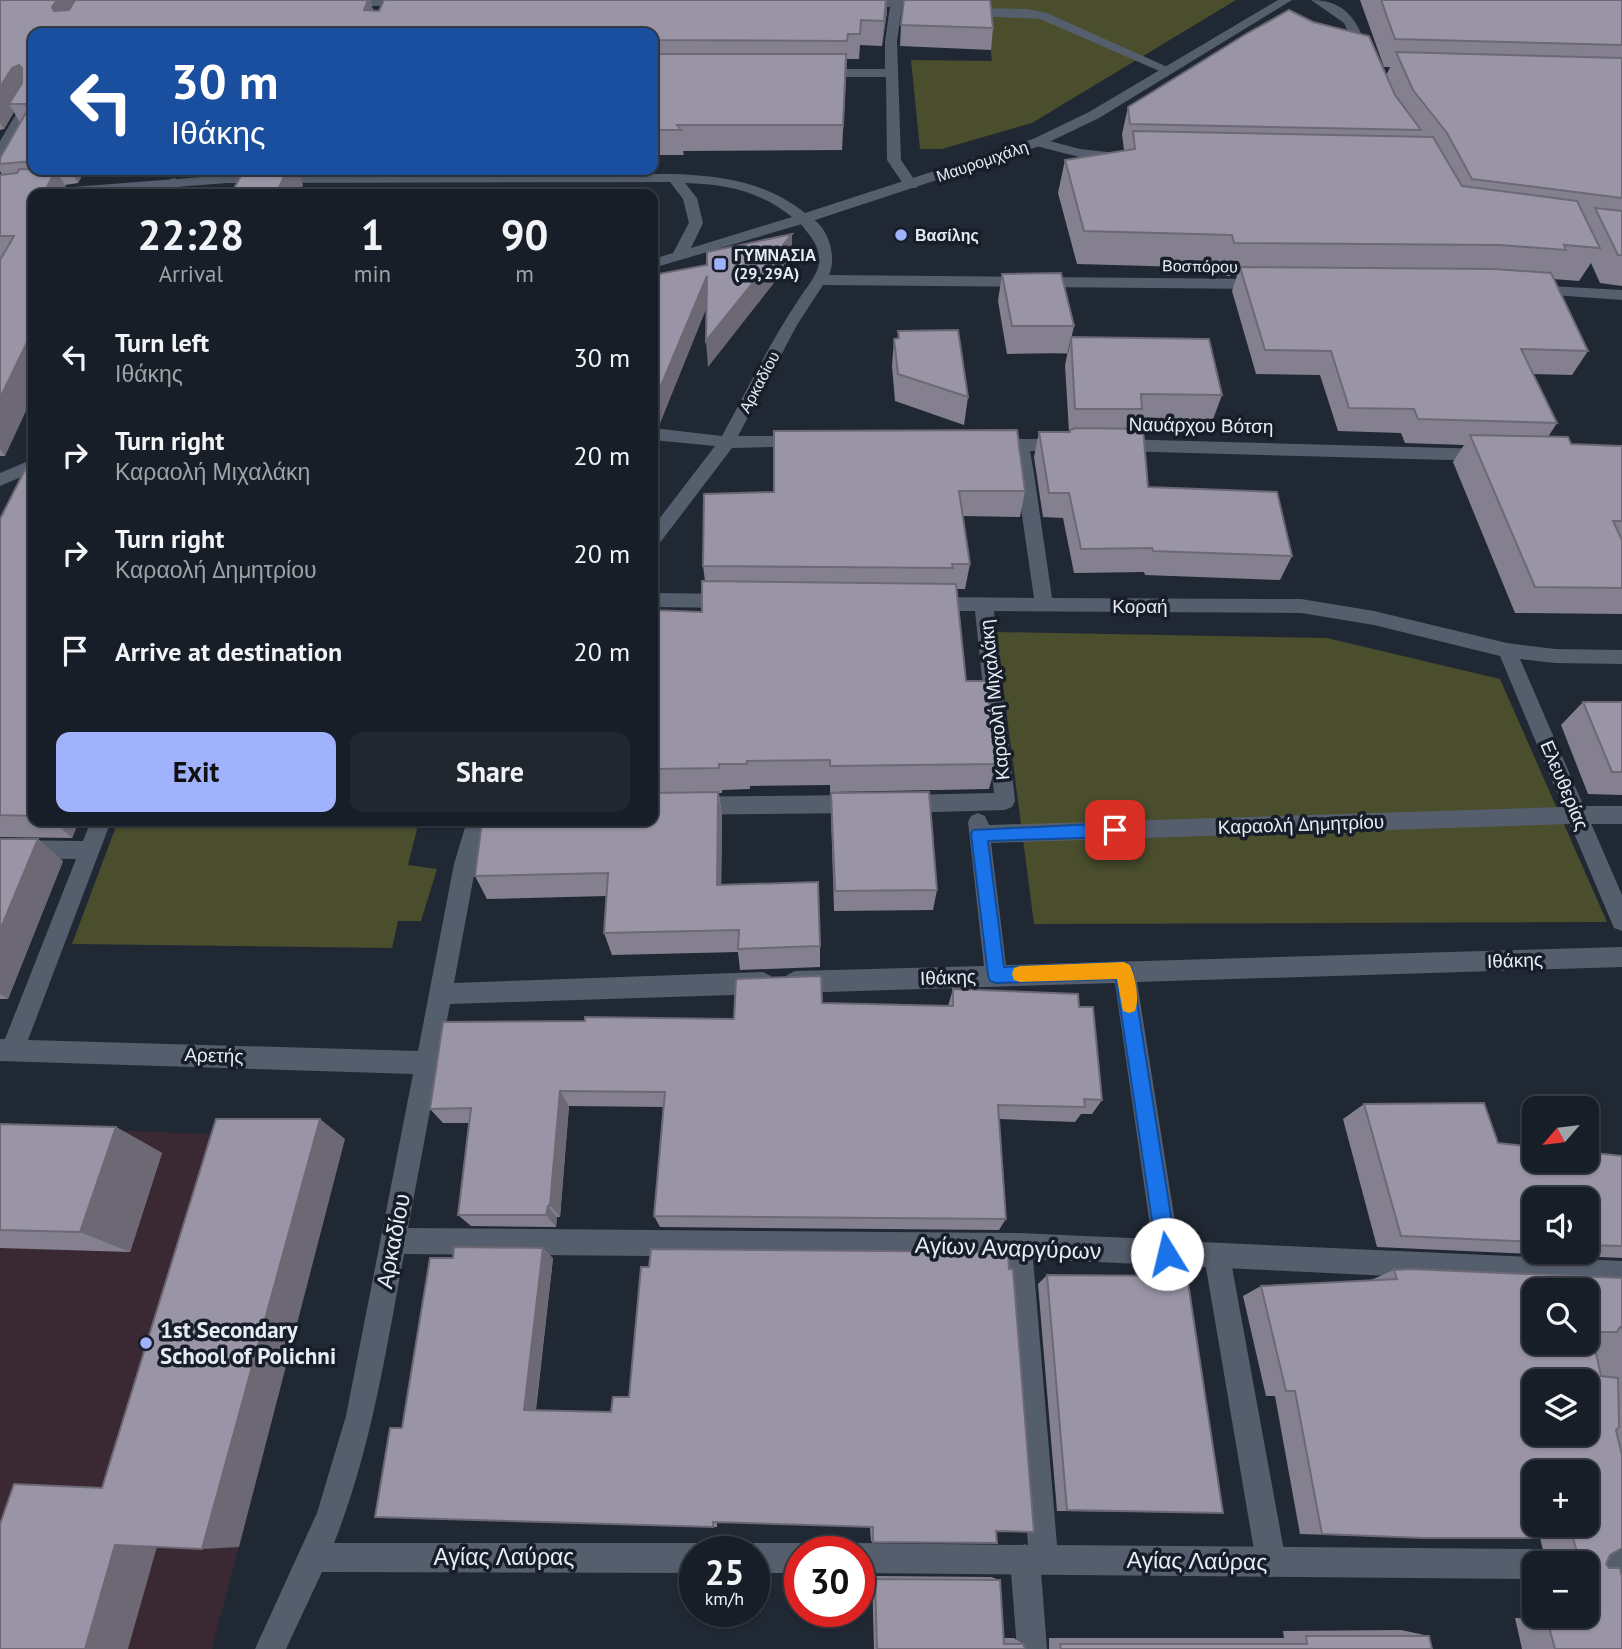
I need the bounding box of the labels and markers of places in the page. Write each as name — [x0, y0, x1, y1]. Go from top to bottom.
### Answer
place label: Βασίλης — [915, 225, 979, 245]
marker: Βασίλης — [893, 227, 909, 243]
place label: ΓΥΜΝΑΣΙΑ (29, 29Α) — [734, 245, 817, 283]
marker: ΓΥΜΝΑΣΙΑ (29, 29Α) — [712, 256, 728, 272]
pin — [1085, 800, 1145, 860]
place label: 1st Secondary School of Polichni — [160, 1315, 336, 1370]
marker: 1st Secondary School of Polichni — [138, 1335, 154, 1351]

